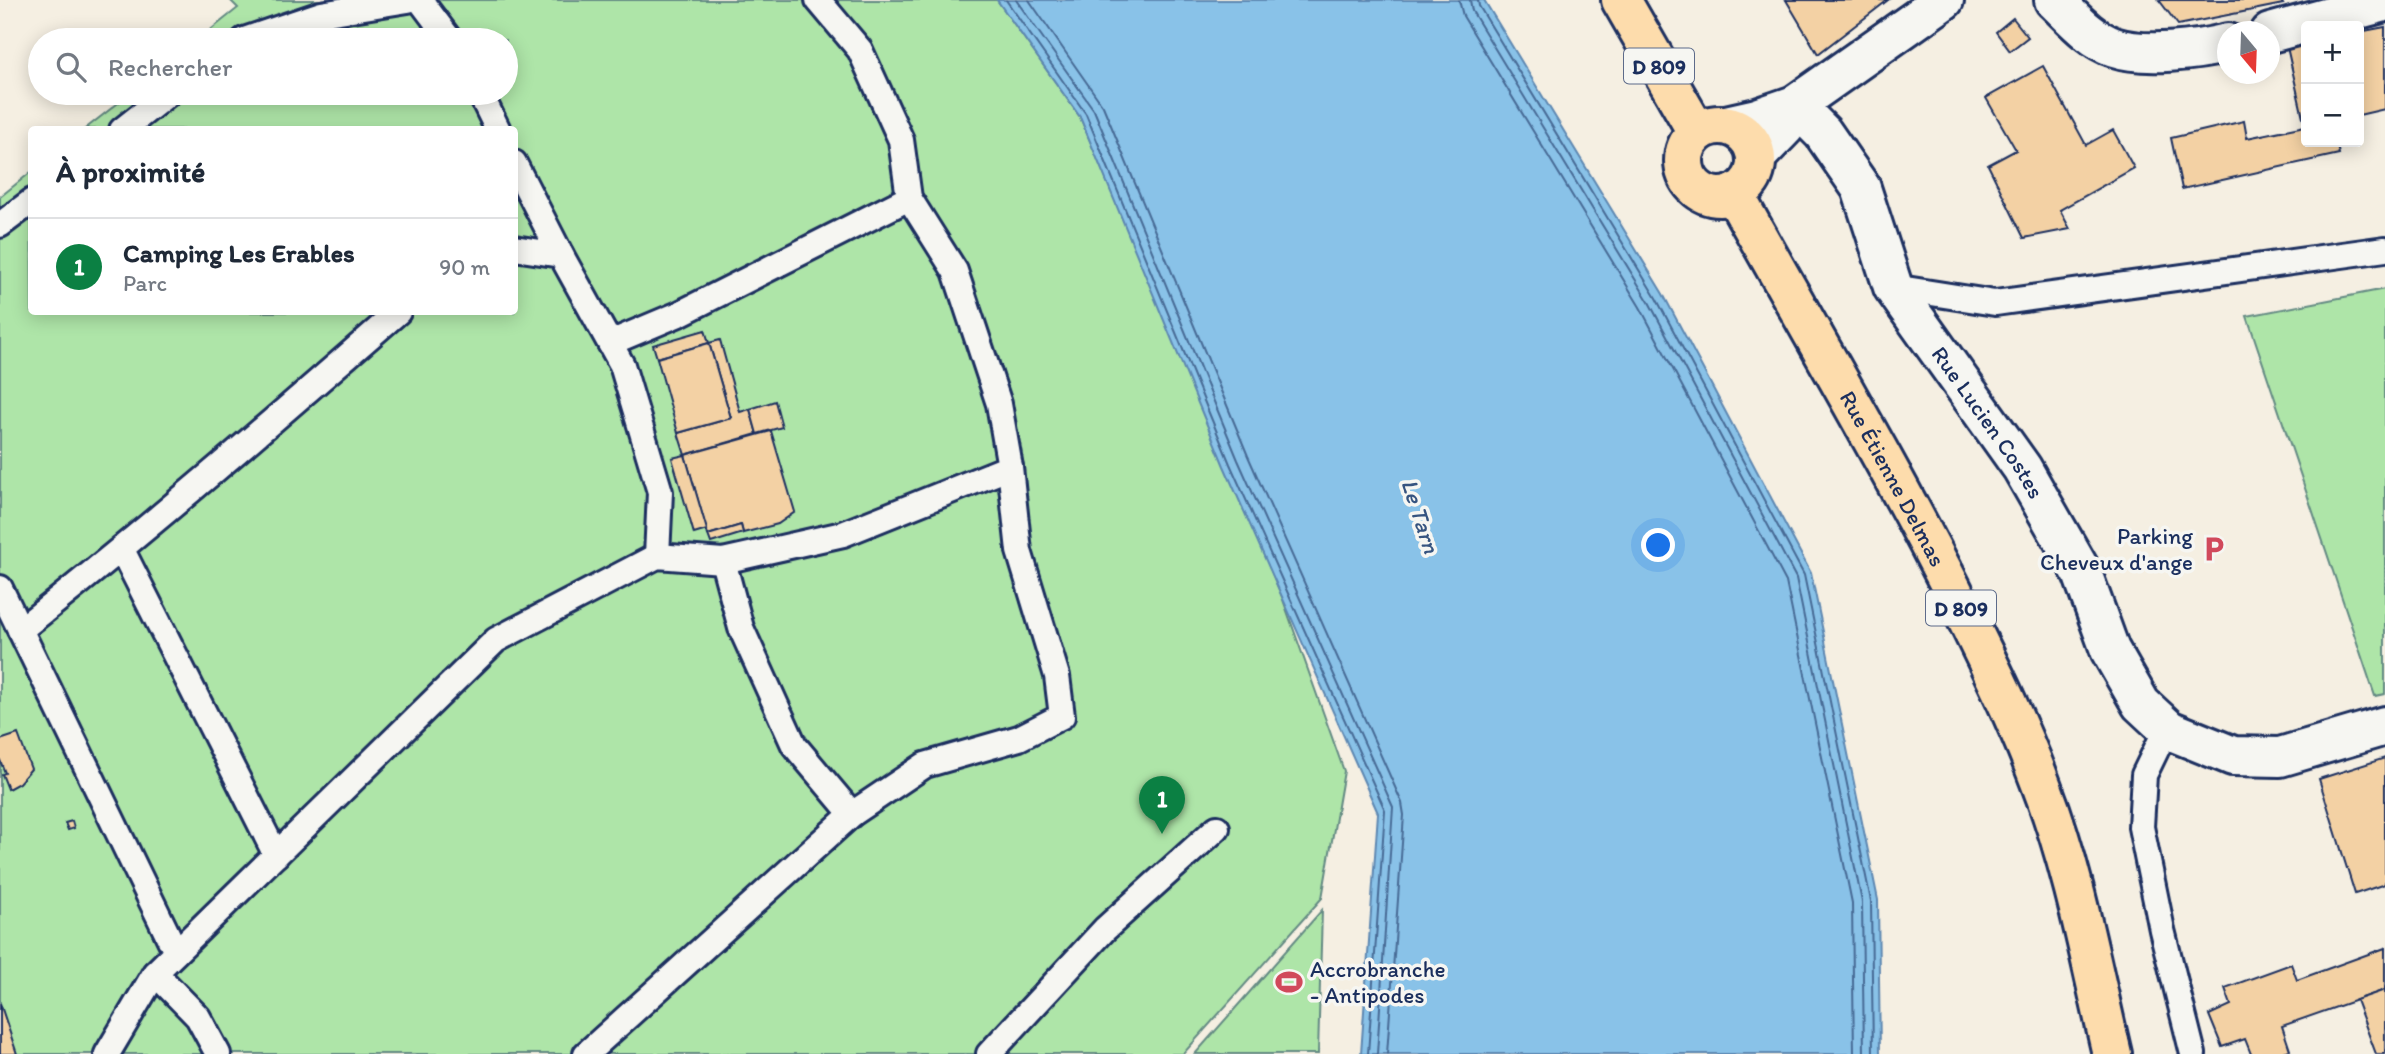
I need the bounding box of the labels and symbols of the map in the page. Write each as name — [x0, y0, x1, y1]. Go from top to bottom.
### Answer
north arrow — [2217, 21, 2280, 84]
road number: D 809 — [1624, 48, 1694, 84]
street label: Rue Lucien Costes — [1926, 341, 2050, 503]
street label: Rue Étienne Delmas — [1834, 386, 1952, 571]
water label: Le Tarn — [1395, 475, 1447, 557]
place label: Parking Cheveux d'ange — [2040, 522, 2193, 576]
your location — [1641, 528, 1675, 562]
parking icon: Parking Cheveux d'ange — [2199, 534, 2229, 564]
road number: D 809 — [1926, 590, 1996, 626]
pin: 1 — [1139, 776, 1185, 834]
place label: Accrobranche - Antipodes — [1310, 955, 1446, 1009]
sports icon: Accrobranche - Antipodes — [1274, 967, 1304, 997]

